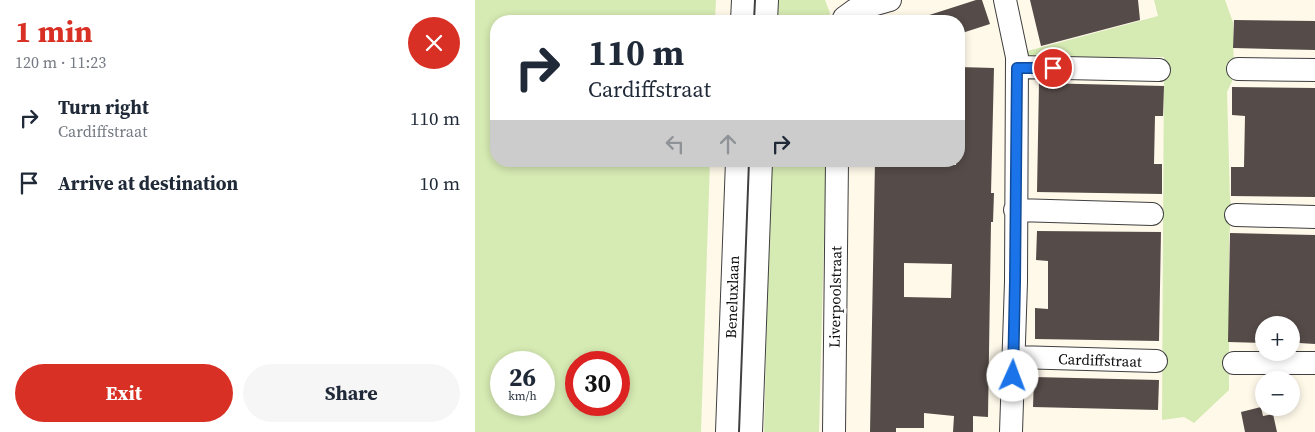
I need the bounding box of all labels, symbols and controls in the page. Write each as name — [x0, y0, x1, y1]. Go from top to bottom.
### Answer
text: 1 min — [15, 11, 93, 52]
button: close — [408, 17, 460, 69]
text: 110 m — [588, 29, 684, 77]
icon: right — [505, 35, 570, 100]
pin — [1032, 47, 1074, 89]
text: 120 m · 11:23 — [15, 51, 106, 73]
icon: arrive — [1039, 54, 1067, 82]
text: Cardiffstraat — [588, 74, 711, 104]
text: Turn right — [58, 94, 149, 120]
icon: right — [15, 104, 43, 132]
text: 110 m — [410, 105, 460, 131]
text: Cardiffstraat — [58, 120, 147, 142]
icon: left — [661, 130, 689, 158]
icon: ahead — [714, 130, 742, 158]
icon: right — [767, 130, 795, 158]
icon: arrive — [15, 169, 43, 197]
text: Arrive at destination — [58, 170, 238, 196]
text: 10 m — [419, 170, 460, 196]
street label: Liverpoolstraat — [824, 246, 846, 348]
street label: Beneluxlaan — [720, 255, 744, 339]
map controls — [1255, 316, 1300, 416]
button: + — [1255, 316, 1300, 361]
street label: Cardiffstraat — [1058, 348, 1142, 372]
position arrow — [986, 349, 1038, 401]
speed limit sign: 30 — [565, 351, 630, 416]
text: 26 — [509, 360, 536, 394]
button: Exit — [15, 364, 233, 422]
button: Share — [243, 364, 460, 422]
button: − — [1255, 371, 1300, 416]
text: km/h — [508, 388, 537, 404]

